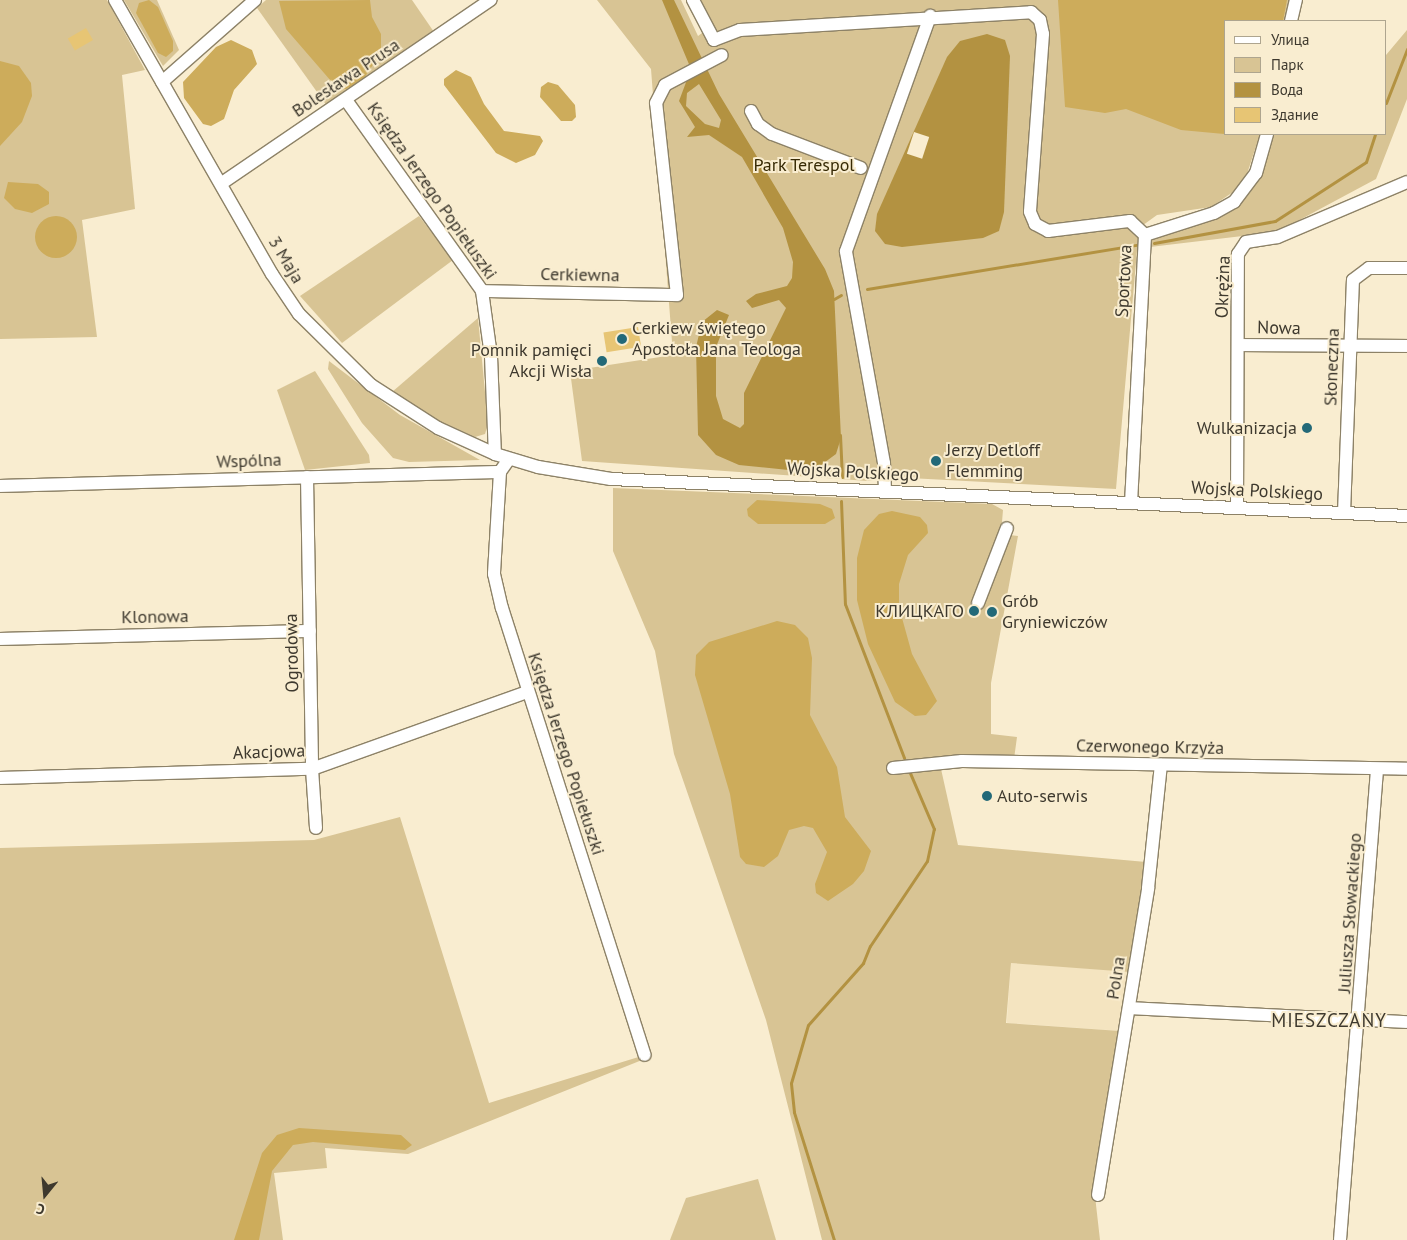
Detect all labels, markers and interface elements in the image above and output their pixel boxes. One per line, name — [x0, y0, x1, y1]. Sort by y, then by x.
legend — [1224, 20, 1387, 135]
text: Улица — [1271, 30, 1309, 49]
street label: Bolesława Prusa — [288, 34, 404, 122]
text: Парк — [1271, 55, 1304, 74]
text: Вода — [1271, 80, 1303, 99]
street label: Księdza Jerzego Popiełuszki — [362, 98, 502, 284]
text: Здание — [1271, 105, 1319, 124]
park label: Park Terespol — [753, 154, 855, 176]
street label: 3 Maja — [263, 232, 309, 288]
street label: Sportowa — [1111, 244, 1137, 318]
street label: Okrężna — [1211, 255, 1235, 319]
street label: Cerkiewna — [540, 264, 620, 286]
street label: Nowa — [1257, 317, 1301, 339]
place label: Cerkiew świętego Apostoła Jana Teologa — [632, 318, 802, 360]
street label: Słoneczna — [1320, 328, 1344, 406]
marker: Cerkiew świętego Apostoła Jana Teologa — [616, 333, 628, 345]
place label: Pomnik pamięci Akcji Wisła — [470, 340, 592, 382]
marker: Pomnik pamięci Akcji Wisła — [596, 355, 608, 367]
place label: Wulkanizacja — [1197, 417, 1297, 439]
marker: Wulkanizacja — [1301, 422, 1313, 434]
place label: Jerzy Detloff Flemming — [946, 440, 1041, 482]
street label: Wspólna — [216, 449, 282, 473]
marker: Jerzy Detloff Flemming — [930, 455, 942, 467]
street label: Wojska Polskiego — [786, 458, 920, 486]
street label: Wojska Polskiego — [1190, 477, 1324, 505]
place label: Grób Gryniewiczów — [1002, 591, 1107, 634]
place label: КЛИЦКАГО — [875, 600, 964, 622]
marker: КЛИЦКАГО — [968, 605, 980, 617]
street label: Klonowa — [121, 606, 189, 628]
marker: Grób Gryniewiczów — [986, 606, 998, 618]
street label: Ogrodowa — [281, 613, 303, 693]
street label: Księdza Jerzego Popiełuszki — [523, 650, 609, 858]
street label: Czerwonego Krzyża — [1076, 735, 1224, 759]
street label: Akacjowa — [232, 740, 306, 764]
place label: Auto-serwis — [997, 785, 1088, 807]
marker: Auto-serwis — [981, 790, 993, 802]
street label: Juliusza Słowackiego — [1334, 832, 1366, 994]
street label: Polna — [1102, 955, 1130, 1001]
district label: MIESZCZANY — [1270, 1010, 1388, 1032]
north arrow — [20, 1170, 70, 1220]
text: С — [34, 1200, 47, 1219]

